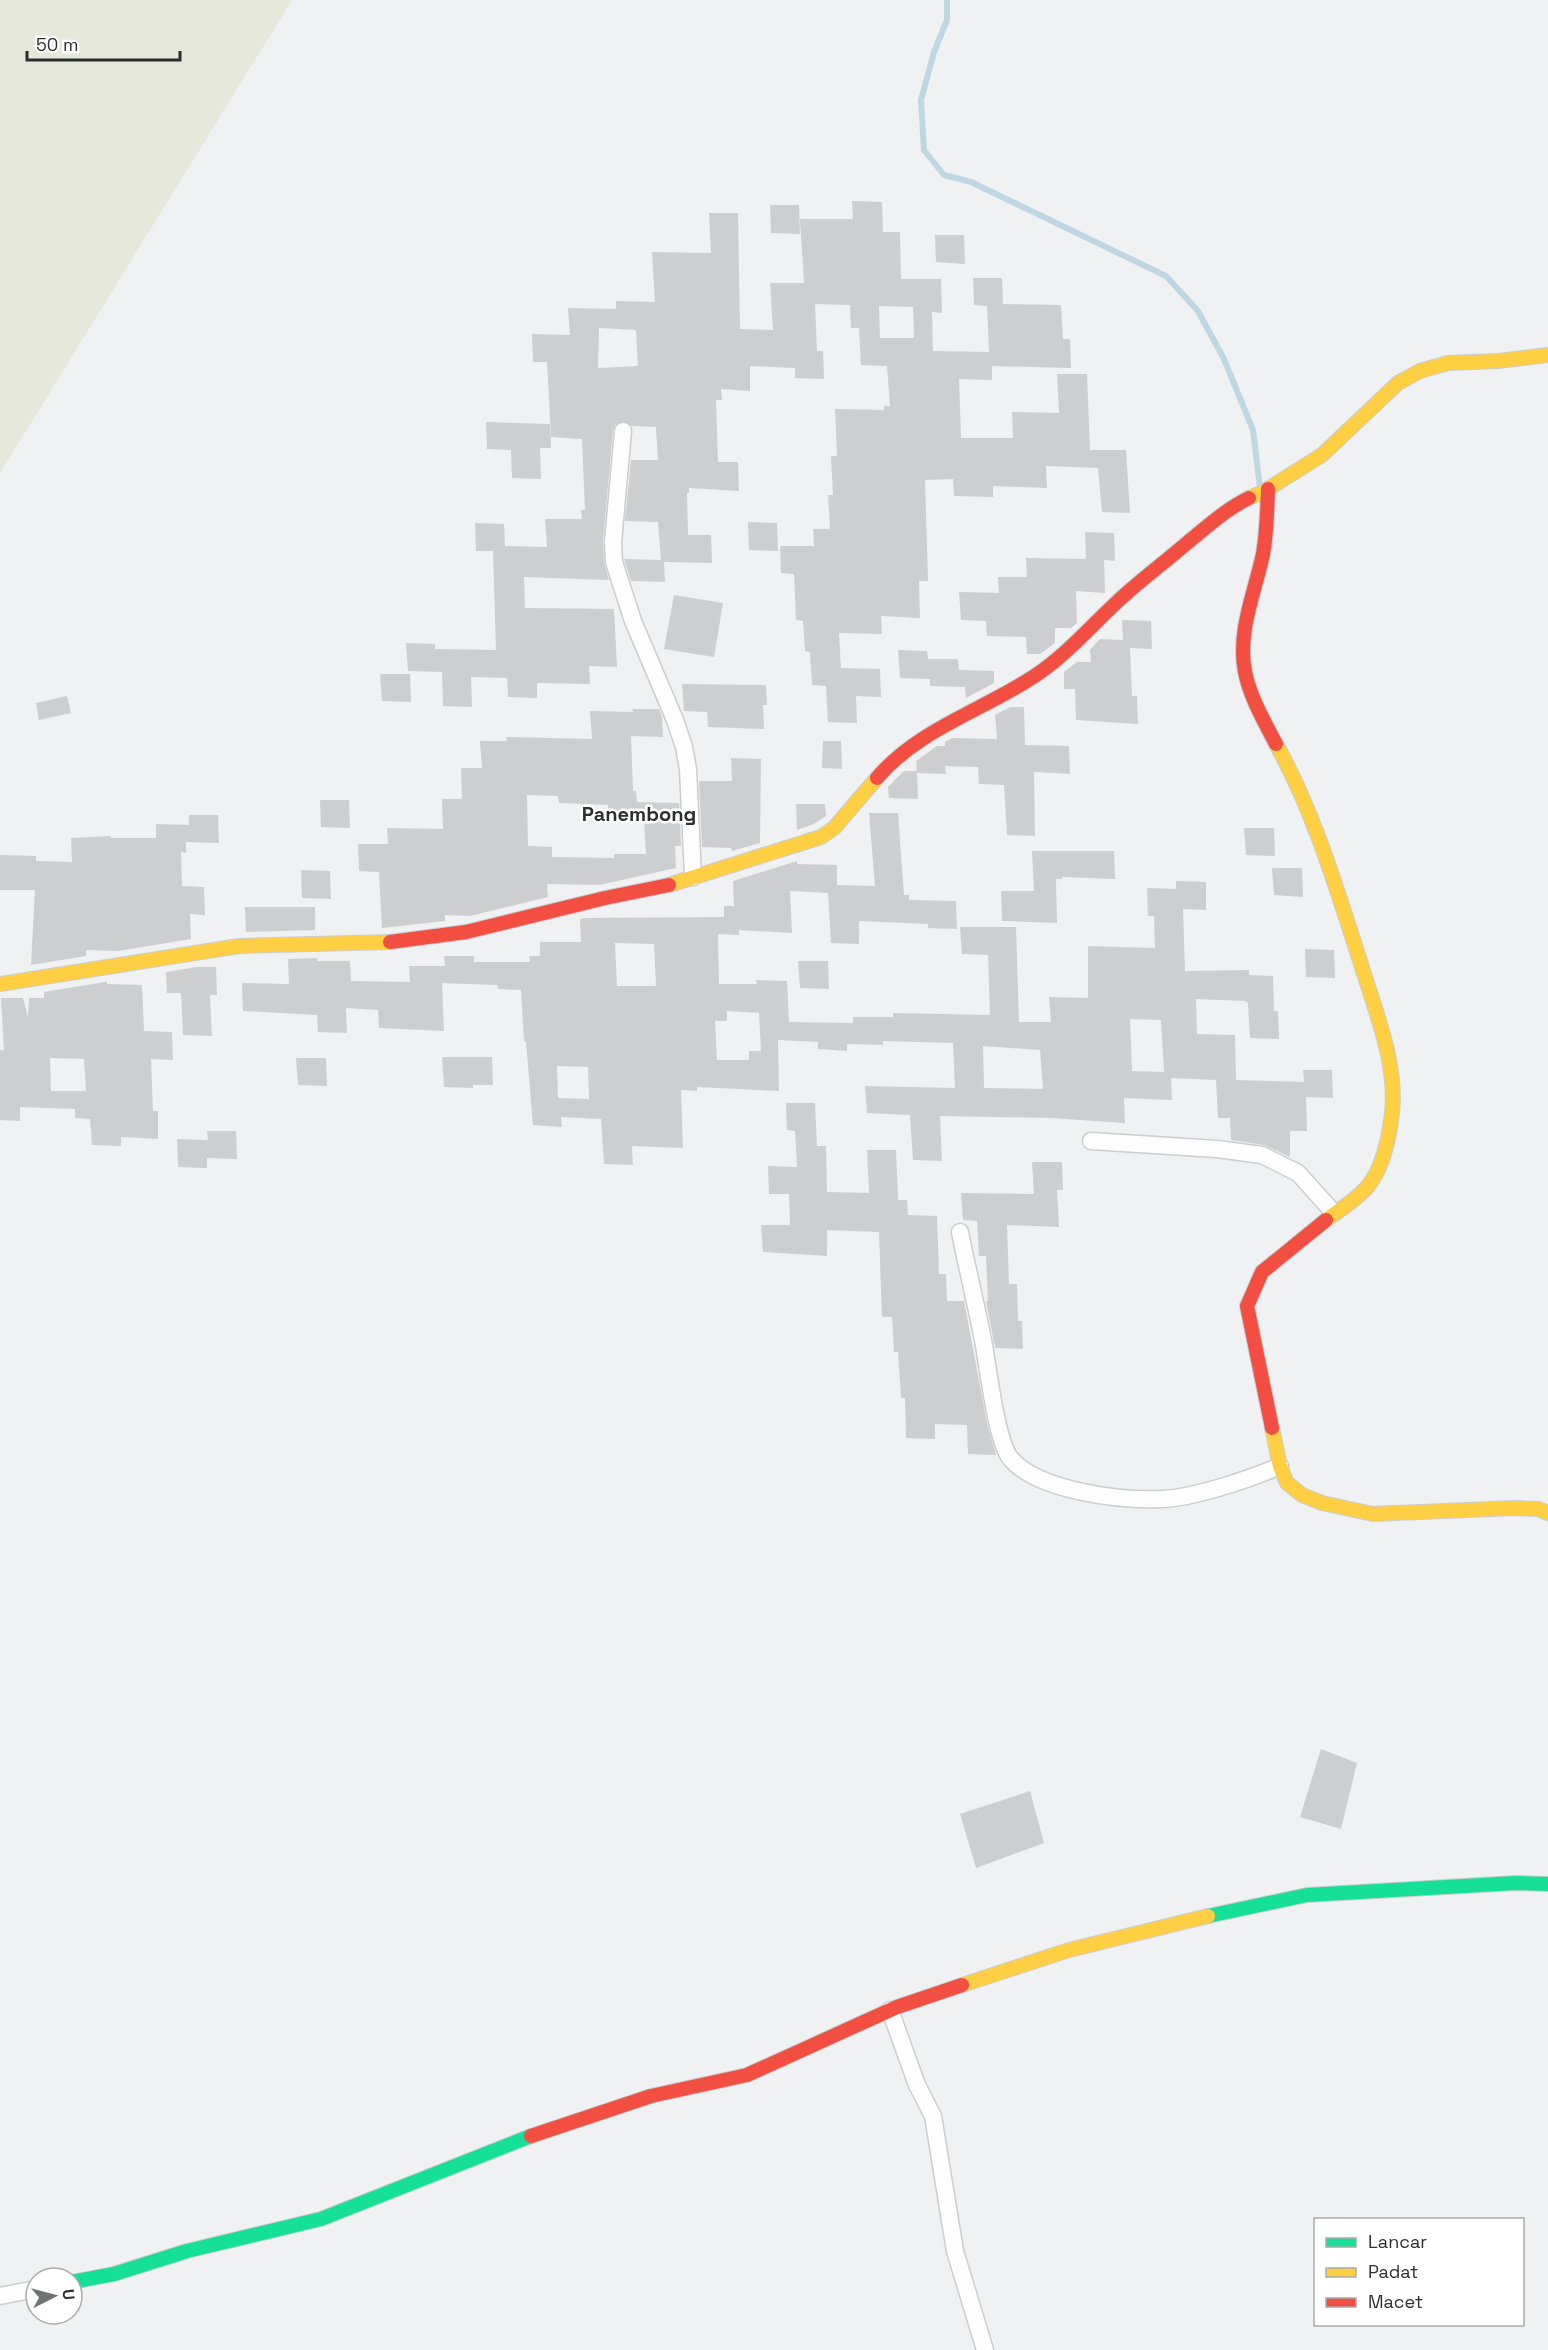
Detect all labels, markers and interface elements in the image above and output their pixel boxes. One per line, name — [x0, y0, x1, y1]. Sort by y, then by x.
scale bar — [27, 24, 180, 62]
text: 50 m — [36, 33, 78, 56]
district label: Panembong — [582, 801, 696, 827]
legend — [1314, 2218, 1524, 2326]
text: Lancar — [1368, 2230, 1427, 2253]
text: Padat — [1368, 2260, 1418, 2283]
north arrow — [24, 2266, 84, 2326]
text: U — [57, 2288, 79, 2301]
text: Macet — [1368, 2290, 1423, 2313]

